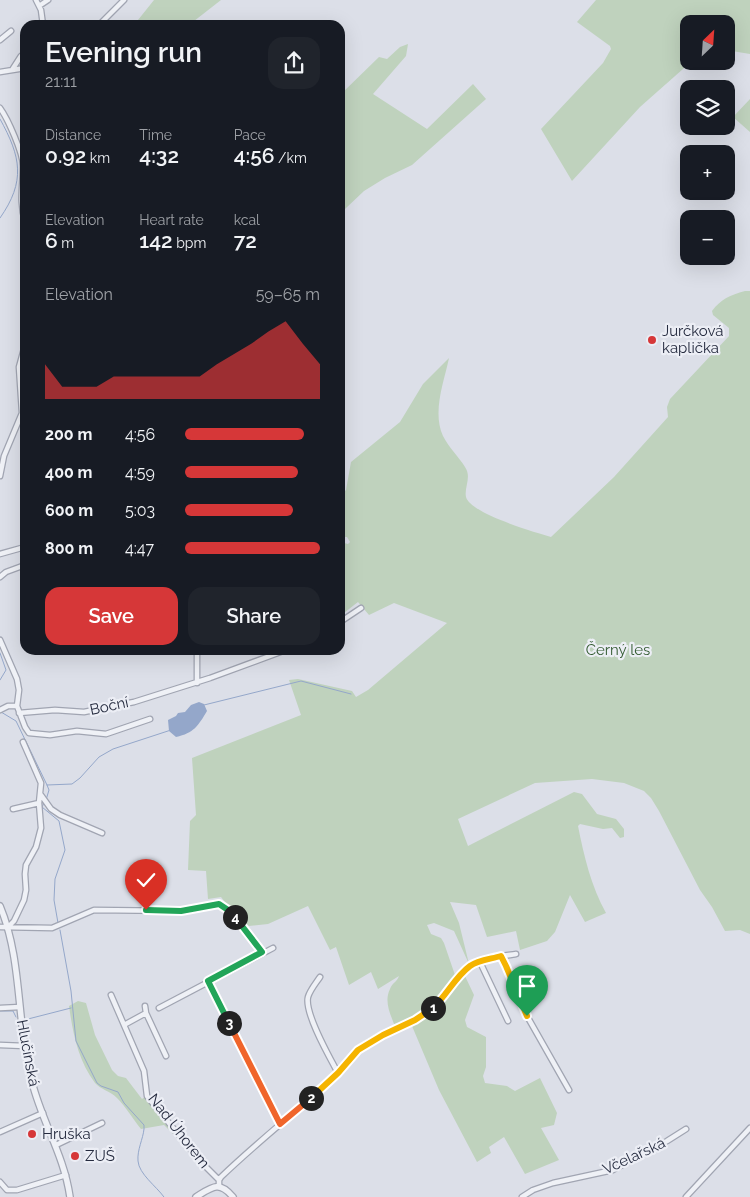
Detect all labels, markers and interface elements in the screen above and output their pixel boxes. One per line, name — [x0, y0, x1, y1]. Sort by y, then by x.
north arrow — [680, 15, 735, 70]
map controls — [680, 15, 735, 265]
text: Evening run — [45, 36, 202, 69]
button: share — [268, 37, 320, 89]
text: 21:11 — [45, 72, 77, 91]
button: layers — [680, 80, 735, 135]
text: Distance — [45, 127, 101, 143]
text: Time — [139, 127, 172, 143]
text: Pace — [234, 127, 266, 143]
text: 0.92 — [45, 143, 86, 168]
text: 4:32 — [139, 143, 179, 168]
text: 4:56 — [234, 143, 275, 168]
button: + — [680, 145, 735, 200]
text: km — [86, 150, 110, 166]
text: /km — [275, 150, 307, 166]
button: − — [680, 210, 735, 265]
text: Elevation — [45, 212, 104, 228]
text: Heart rate — [139, 212, 204, 228]
text: kcal — [234, 212, 260, 228]
text: 6 — [45, 228, 58, 253]
text: 142 — [139, 228, 173, 253]
text: 72 — [234, 228, 257, 253]
text: m — [58, 235, 74, 251]
text: bpm — [173, 235, 206, 251]
text: Elevation — [45, 285, 113, 304]
text: 59–65 m — [256, 285, 320, 304]
place label: Jurčková kaplička — [662, 322, 723, 357]
marker: Jurčková kaplička — [646, 334, 658, 346]
text: 200 m — [45, 425, 92, 444]
text: 4:56 — [125, 425, 155, 444]
text: 400 m — [45, 463, 93, 482]
text: 4:59 — [125, 463, 155, 482]
text: 600 m — [45, 501, 93, 520]
text: 5:03 — [125, 501, 155, 520]
text: 800 m — [45, 539, 93, 558]
text: 4:47 — [125, 539, 154, 558]
button: Save — [45, 587, 178, 645]
button: Share — [188, 587, 320, 645]
park label: Černý les — [586, 640, 650, 659]
street label: Boční — [88, 693, 131, 719]
pin — [125, 859, 167, 910]
icon: check — [132, 866, 160, 894]
pin: 4 — [222, 904, 248, 930]
text: 4 — [232, 909, 240, 925]
pin — [506, 965, 548, 1016]
icon: arrive — [513, 972, 541, 1000]
pin: 1 — [420, 996, 446, 1020]
text: 1 — [430, 1000, 437, 1016]
pin: 3 — [216, 1010, 242, 1036]
text: 3 — [226, 1015, 233, 1031]
street label: Hlučínská — [13, 1018, 43, 1088]
pin: 2 — [298, 1086, 324, 1110]
street label: Nad Úhorem — [144, 1090, 214, 1172]
text: 2 — [308, 1090, 315, 1106]
place label: Hruška — [42, 1125, 91, 1143]
marker: Hruška — [26, 1128, 38, 1140]
street label: Včelařská — [600, 1134, 668, 1178]
place label: ZUŠ — [85, 1146, 115, 1165]
marker: ZUŠ — [69, 1150, 81, 1162]

